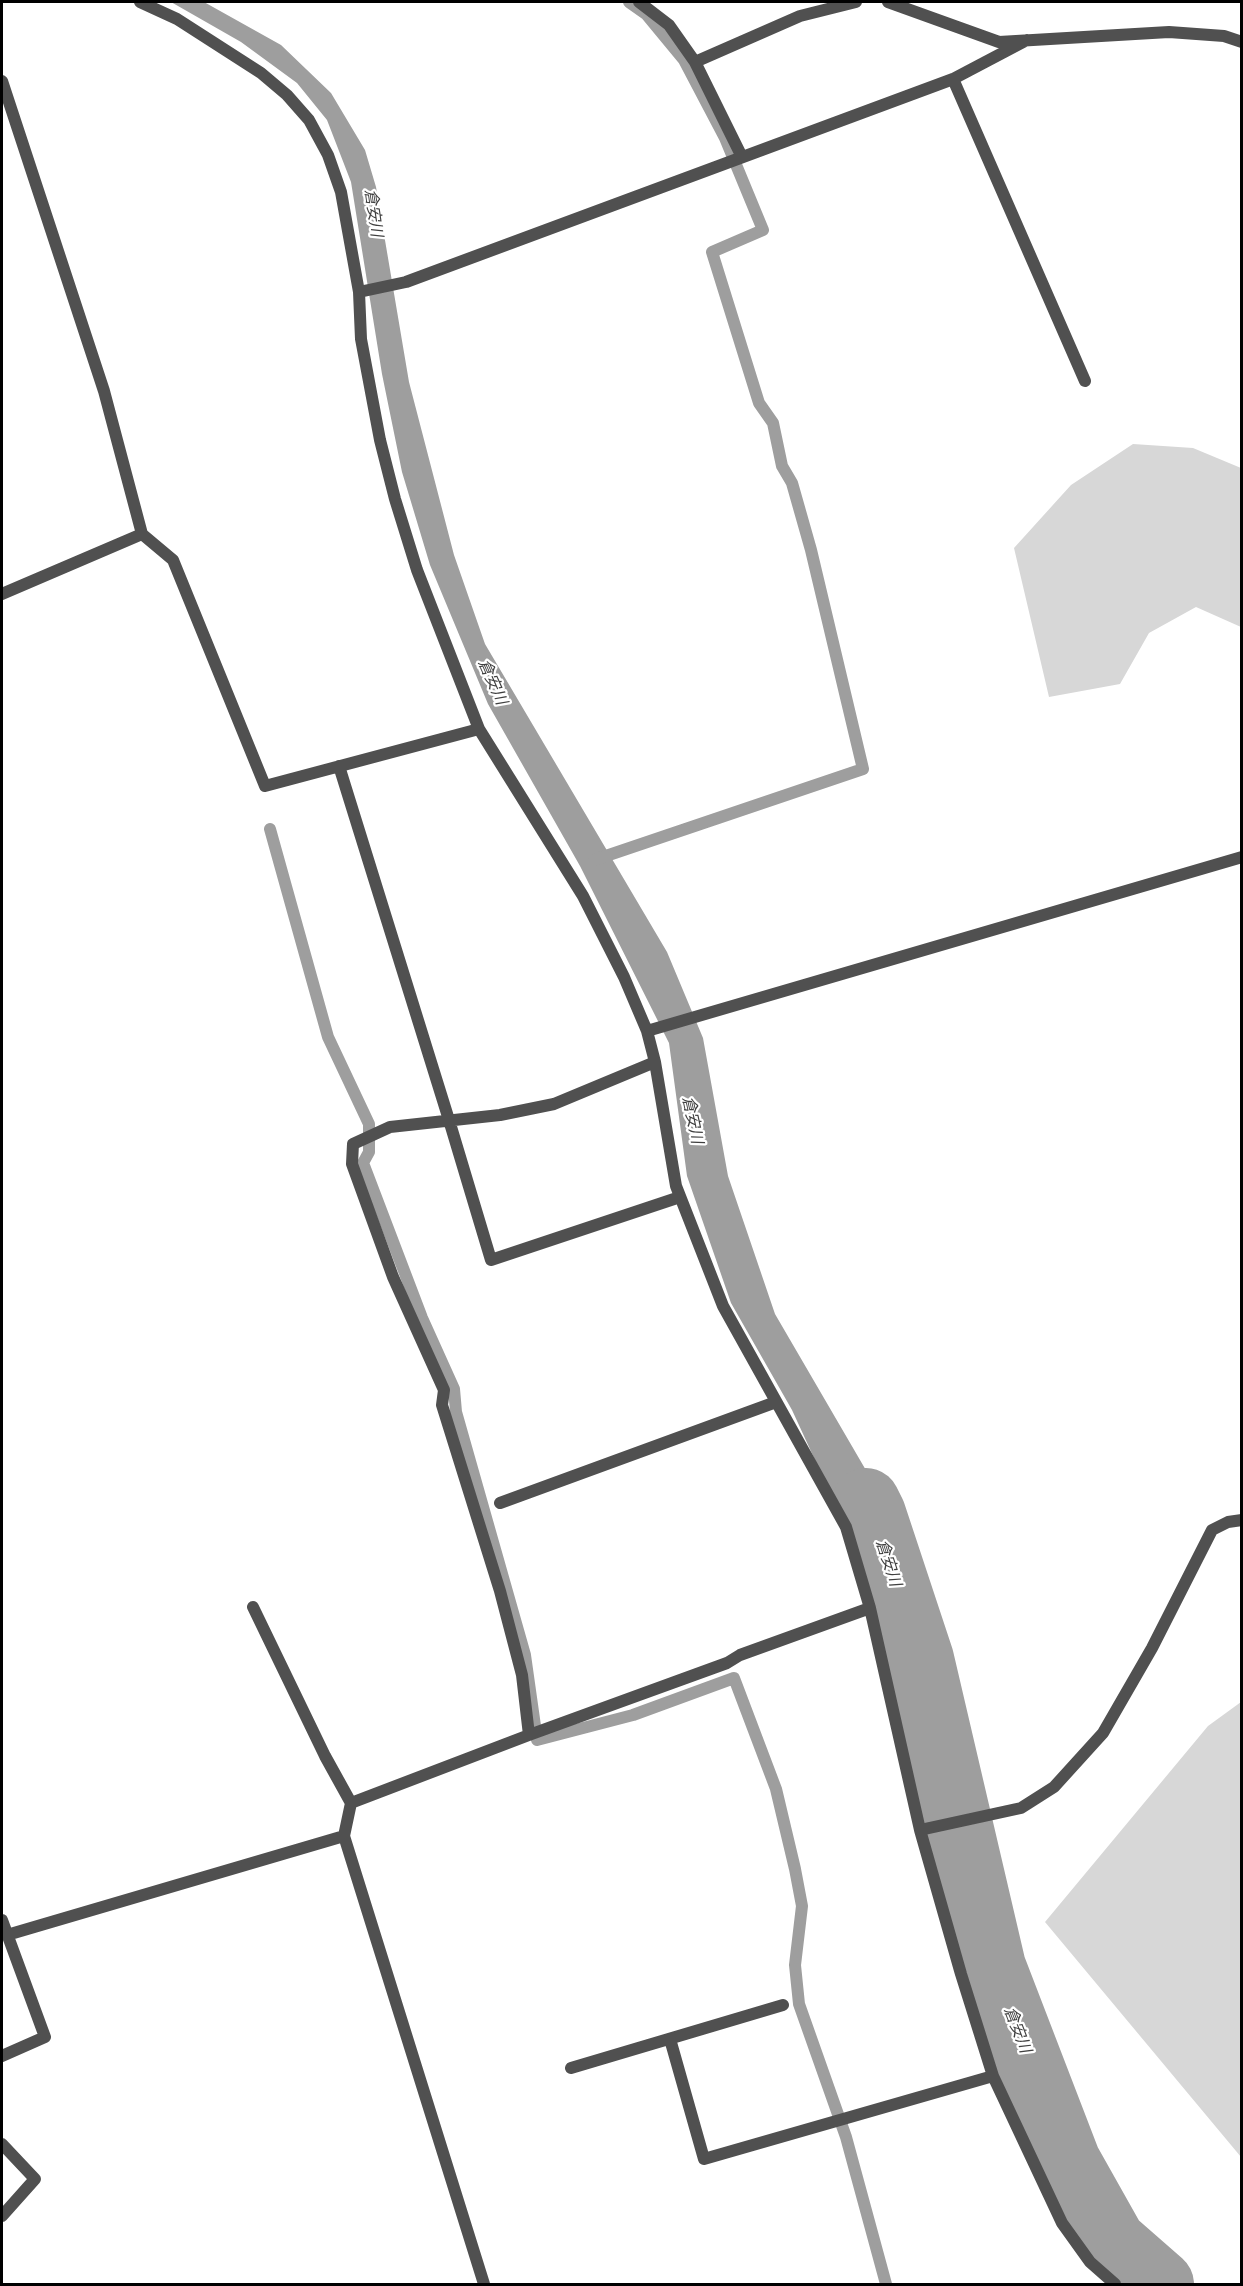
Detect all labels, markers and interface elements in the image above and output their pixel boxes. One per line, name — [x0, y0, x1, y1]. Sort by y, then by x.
water label: 倉安川 — [360, 188, 386, 238]
water label: 倉安川 — [473, 656, 511, 708]
water label: 倉安川 — [678, 1095, 706, 1145]
water label: 倉安川 — [871, 1537, 905, 1589]
water label: 倉安川 — [999, 2004, 1035, 2056]

